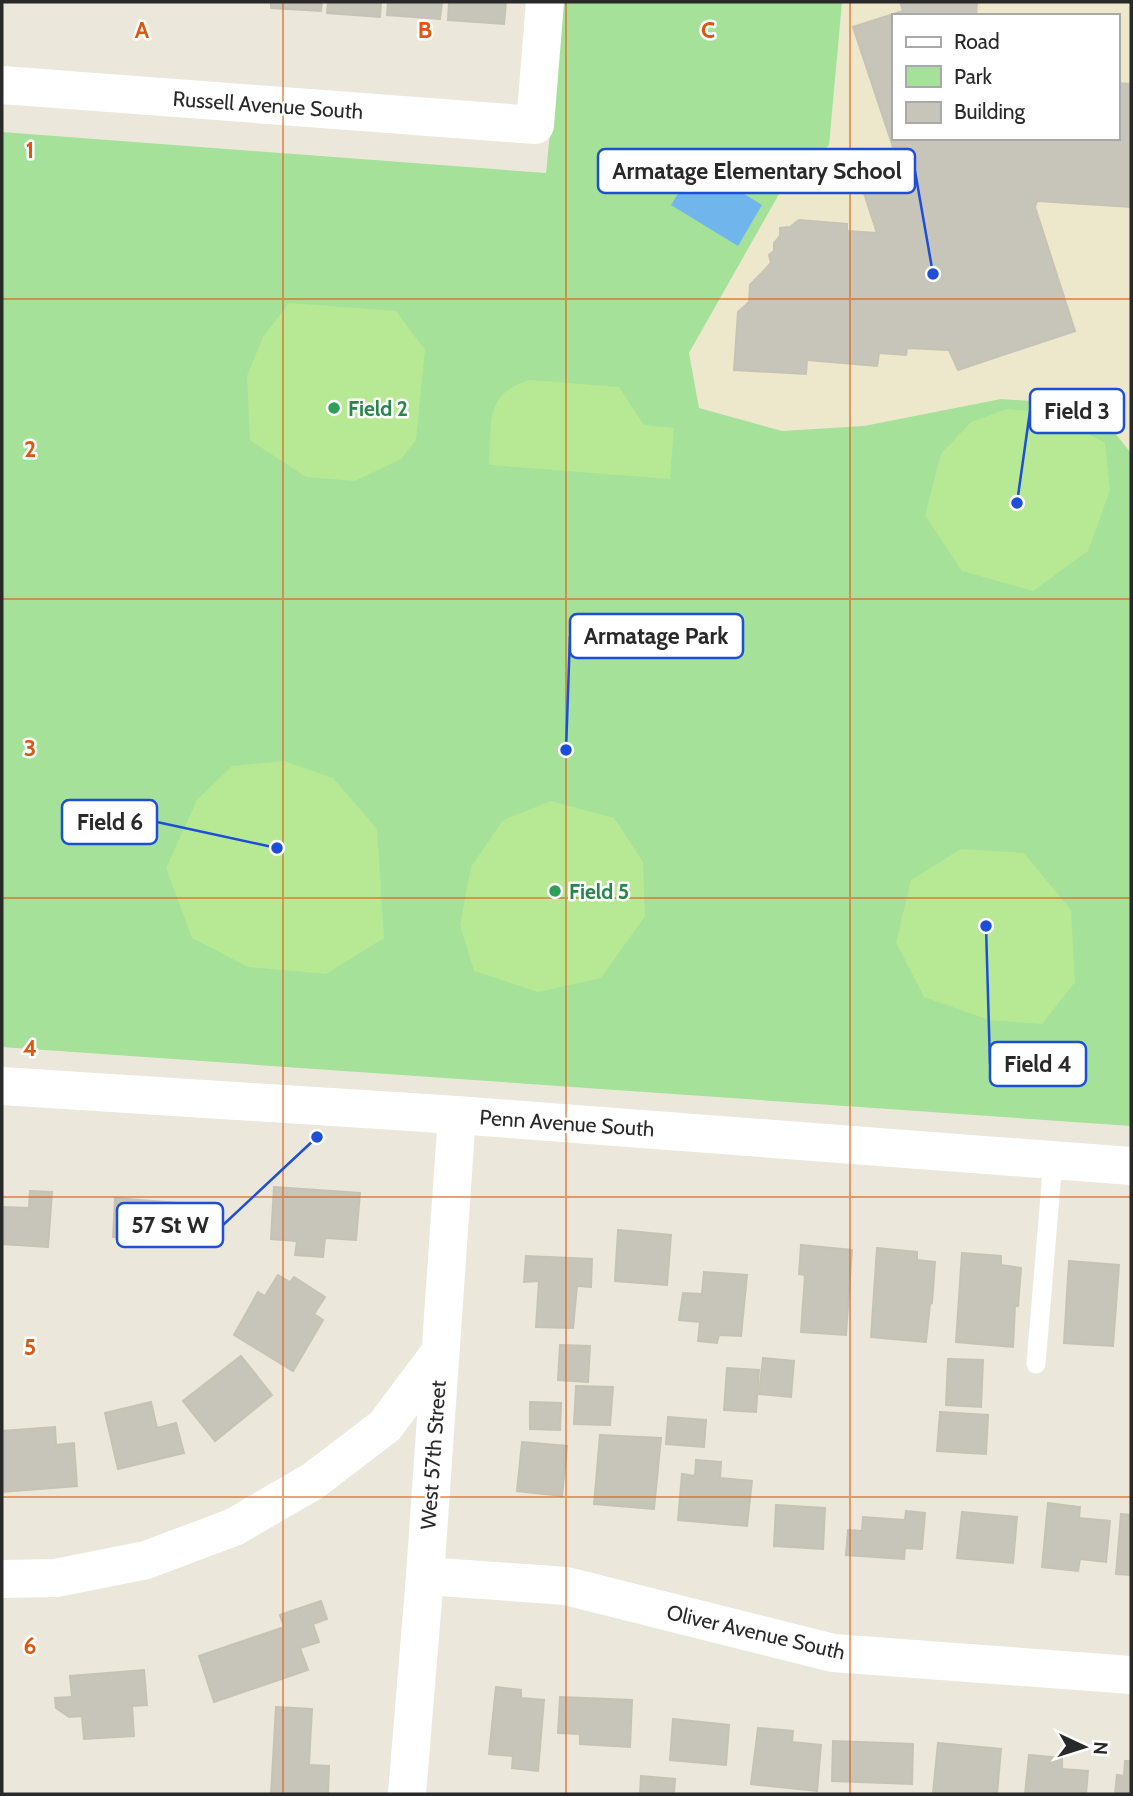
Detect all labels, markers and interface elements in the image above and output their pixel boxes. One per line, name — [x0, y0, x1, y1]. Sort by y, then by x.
legend — [892, 14, 1119, 140]
text: A — [135, 16, 150, 44]
text: B — [418, 16, 432, 44]
text: C — [701, 16, 715, 44]
text: Road — [954, 29, 1000, 54]
text: Park — [954, 64, 992, 89]
street label: Russell Avenue South — [172, 86, 364, 124]
text: Building — [954, 99, 1026, 124]
text: 1 — [26, 136, 34, 164]
callout: Armatage Elementary School — [598, 149, 915, 193]
text: Armatage Elementary School — [612, 157, 902, 185]
callout: Field 3 — [1030, 389, 1124, 433]
place label: Field 2 — [348, 396, 408, 421]
text: Field 3 — [1044, 397, 1110, 425]
marker: Field 2 — [326, 400, 342, 416]
text: 2 — [24, 435, 36, 463]
callout: Armatage Park — [570, 614, 743, 658]
text: Armatage Park — [584, 622, 729, 650]
text: 3 — [24, 734, 36, 762]
callout: Field 6 — [62, 800, 157, 844]
text: Field 6 — [77, 808, 143, 836]
place label: Field 5 — [569, 879, 629, 904]
marker: Field 5 — [547, 883, 563, 899]
text: 4 — [23, 1034, 37, 1062]
callout: Field 4 — [990, 1042, 1086, 1086]
text: Field 4 — [1004, 1050, 1072, 1078]
street label: Penn Avenue South — [479, 1104, 655, 1142]
callout: 57 St W — [117, 1203, 223, 1247]
text: 57 St W — [131, 1211, 210, 1239]
text: 5 — [24, 1333, 36, 1361]
street label: West 57th Street — [415, 1380, 451, 1530]
street label: Oliver Avenue South — [664, 1599, 848, 1665]
text: 6 — [24, 1632, 36, 1660]
north arrow — [1049, 1712, 1119, 1782]
text: N — [1089, 1741, 1112, 1756]

